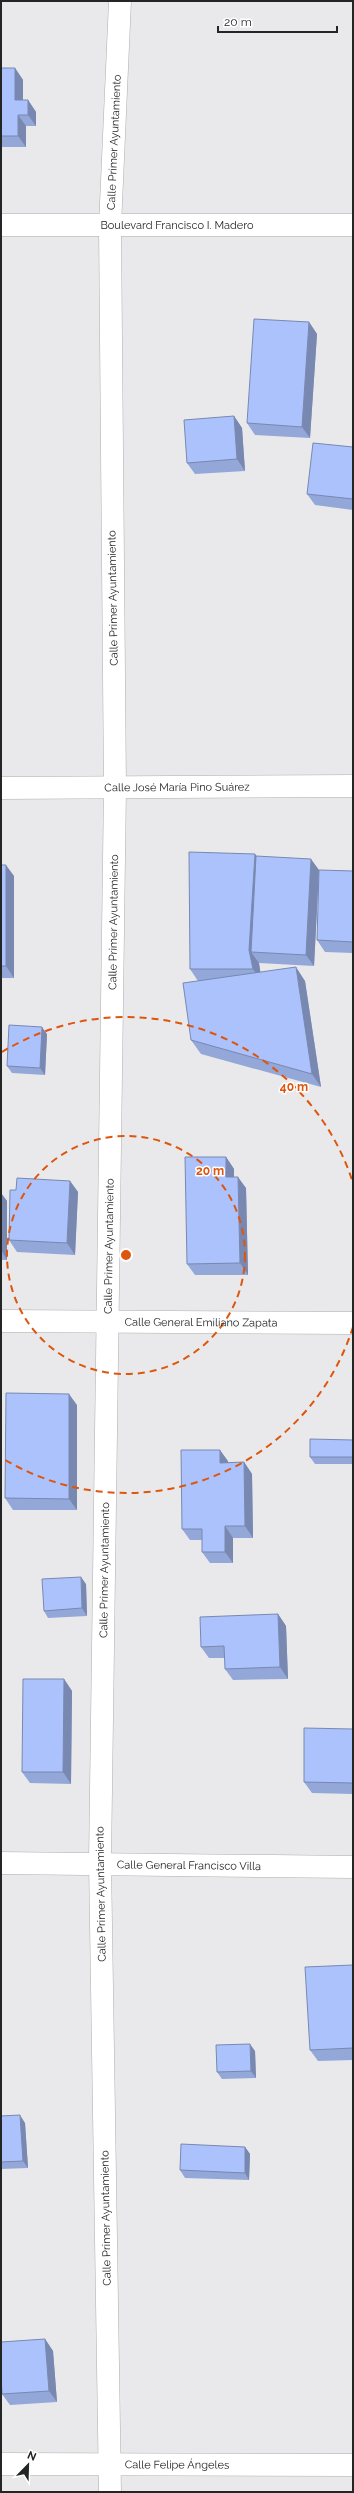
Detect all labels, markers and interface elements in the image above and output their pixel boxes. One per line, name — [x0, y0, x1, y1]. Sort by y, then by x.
scale bar — [218, 8, 337, 34]
text: 20 m — [224, 15, 252, 29]
street label: Calle Primer Ayuntamiento — [104, 74, 123, 210]
street label: Boulevard Francisco I. Madero — [100, 219, 254, 232]
street label: Calle Primer Ayuntamiento — [105, 530, 121, 666]
street label: Calle José María Pino Suárez — [104, 780, 250, 794]
street label: Calle Primer Ayuntamiento — [106, 854, 121, 990]
text: 40 m — [280, 1080, 308, 1094]
text: 20 m — [196, 1164, 224, 1178]
street label: Calle Primer Ayuntamiento — [101, 1178, 116, 1314]
centre of rings — [119, 1248, 133, 1262]
street label: Calle General Emiliano Zapata — [124, 1315, 278, 1329]
street label: Calle Primer Ayuntamiento — [97, 1502, 112, 1638]
street label: Calle Primer Ayuntamiento — [93, 1826, 109, 1962]
street label: Calle General Francisco Villa — [117, 1858, 261, 1872]
street label: Calle Primer Ayuntamiento — [98, 2150, 114, 2286]
north arrow — [8, 2445, 48, 2485]
text: N — [25, 2449, 38, 2464]
street label: Calle Felipe Ángeles — [125, 2457, 229, 2471]

